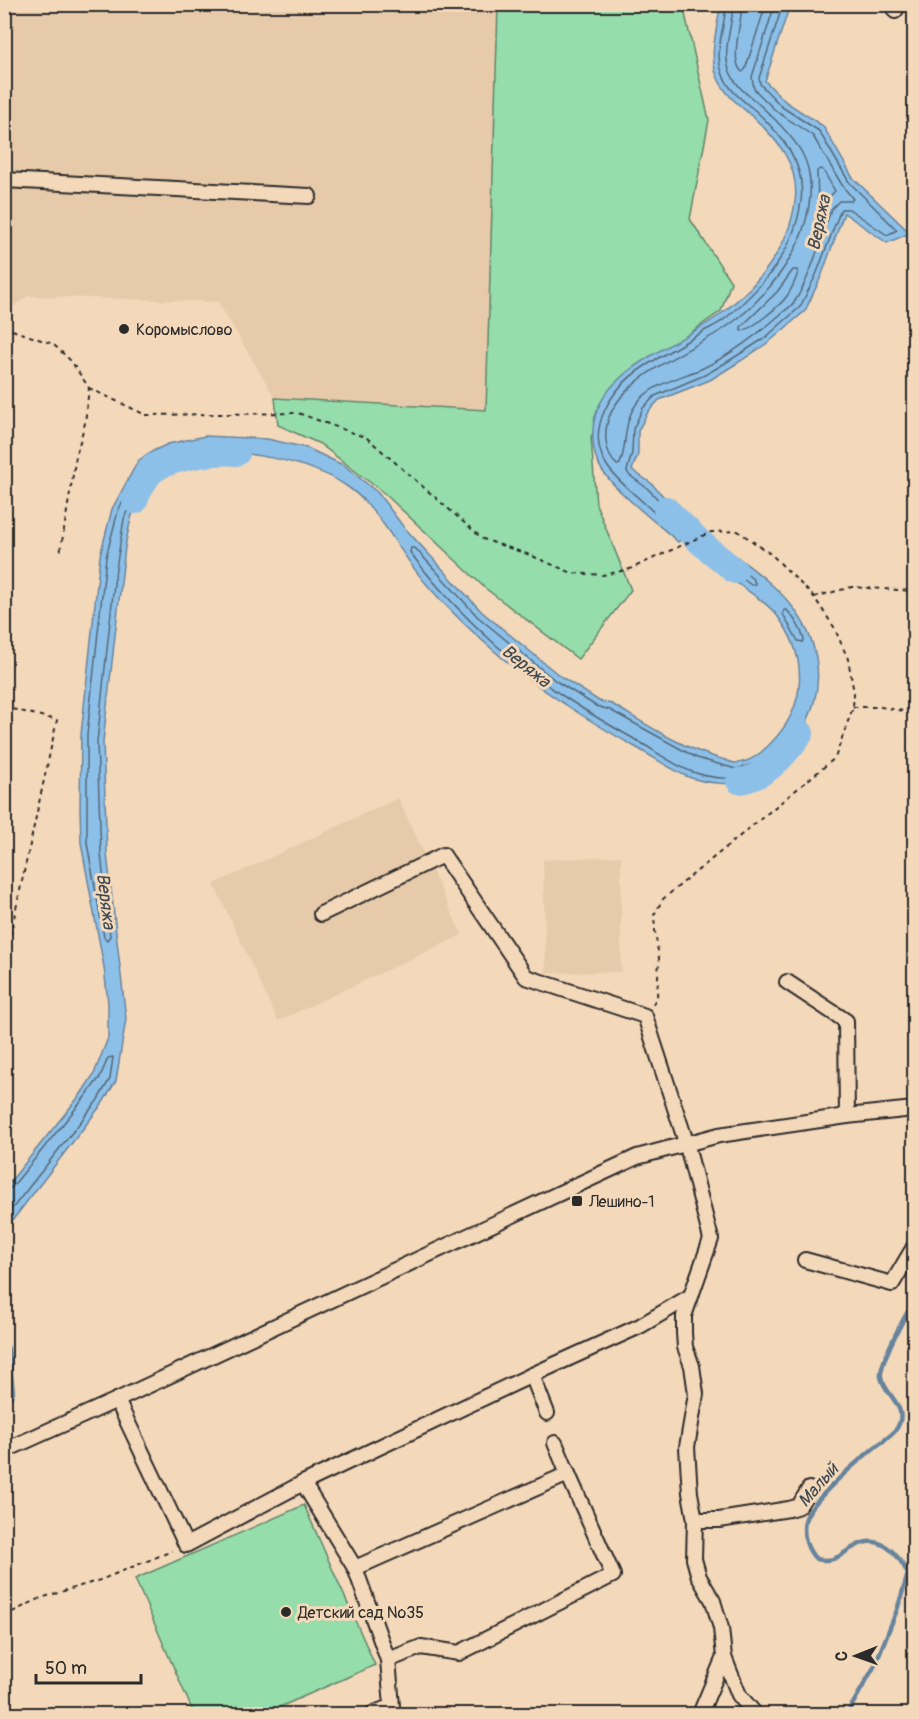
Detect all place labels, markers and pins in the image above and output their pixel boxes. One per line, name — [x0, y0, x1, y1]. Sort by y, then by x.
place label: Коромыслово — [136, 320, 233, 340]
marker: Коромыслово — [117, 322, 131, 336]
place label: Лешино-1 — [588, 1192, 655, 1212]
marker: Лешино-1 — [570, 1194, 584, 1208]
place label: Детский сад №35 — [297, 1603, 424, 1623]
marker: Детский сад №35 — [279, 1605, 293, 1619]

